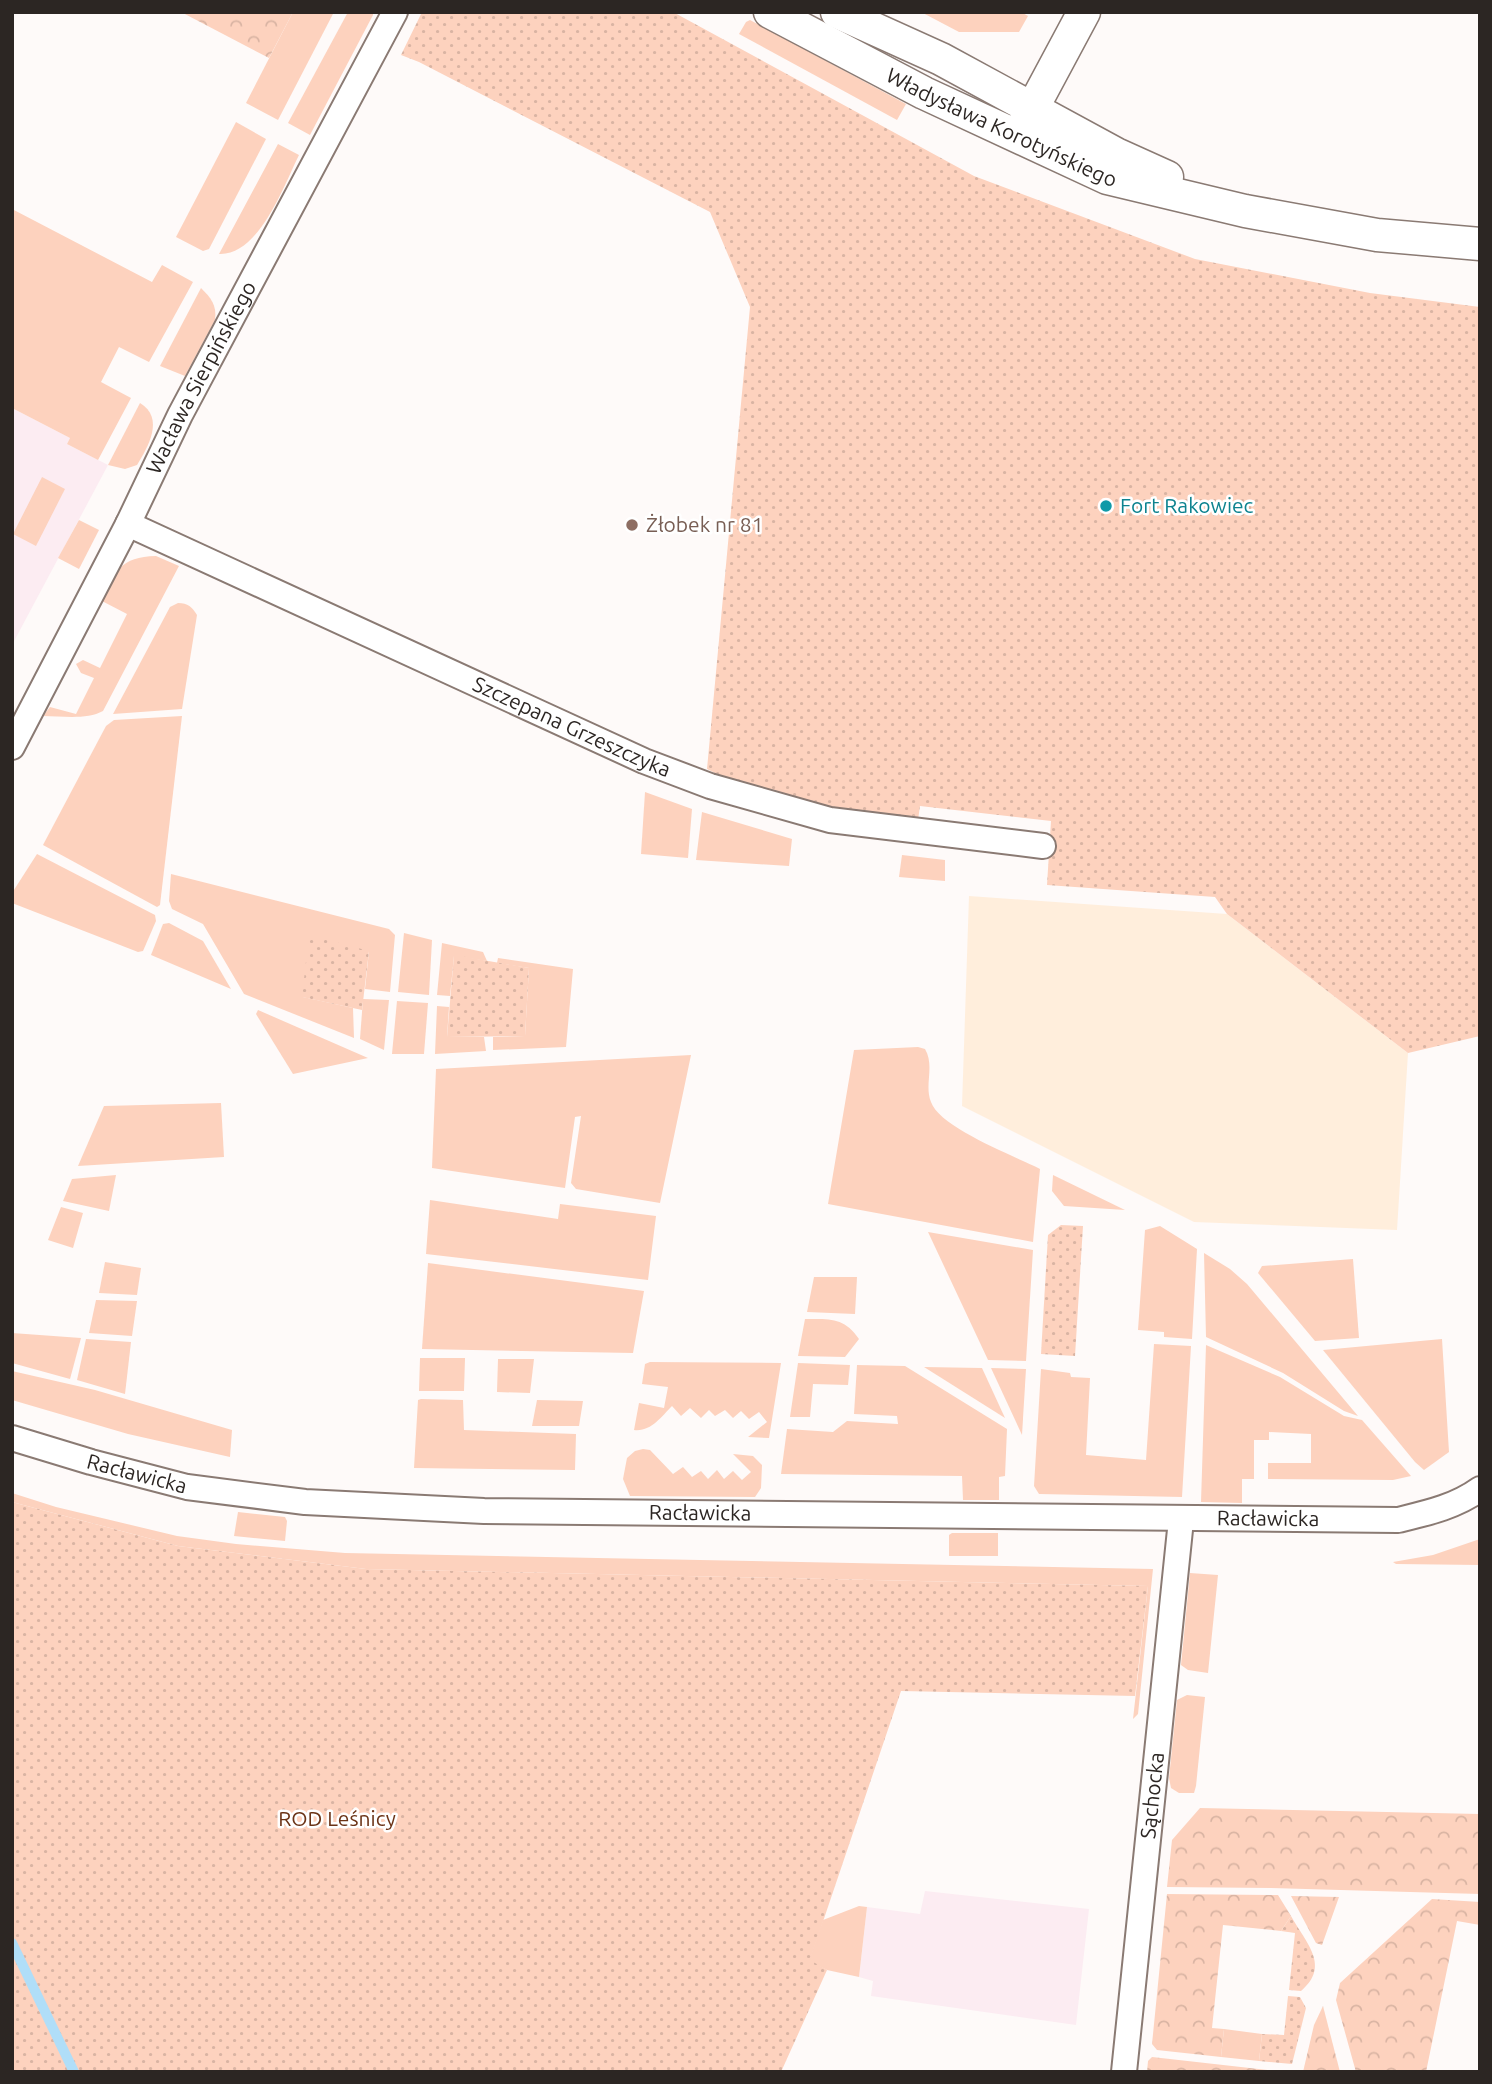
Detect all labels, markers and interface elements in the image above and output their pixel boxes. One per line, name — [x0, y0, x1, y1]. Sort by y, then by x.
street label: Władysława Korotyńskiego — [883, 62, 1119, 191]
street label: Wacława Sierpińskiego — [141, 277, 260, 478]
place label: Fort Rakowiec — [1120, 493, 1254, 517]
marker: Fort Rakowiec — [1098, 498, 1114, 514]
place label: Żłobek nr 81 — [646, 512, 764, 536]
marker: Żłobek nr 81 — [624, 517, 640, 533]
street label: Szczepana Grzeszczyka — [469, 671, 674, 781]
street label: Racławicka — [84, 1448, 190, 1498]
street label: Racławicka — [649, 1500, 751, 1525]
street label: Racławicka — [1217, 1505, 1319, 1530]
street label: Sąchocka — [1135, 1751, 1168, 1840]
park label: ROD Leśnicy — [278, 1806, 396, 1830]

